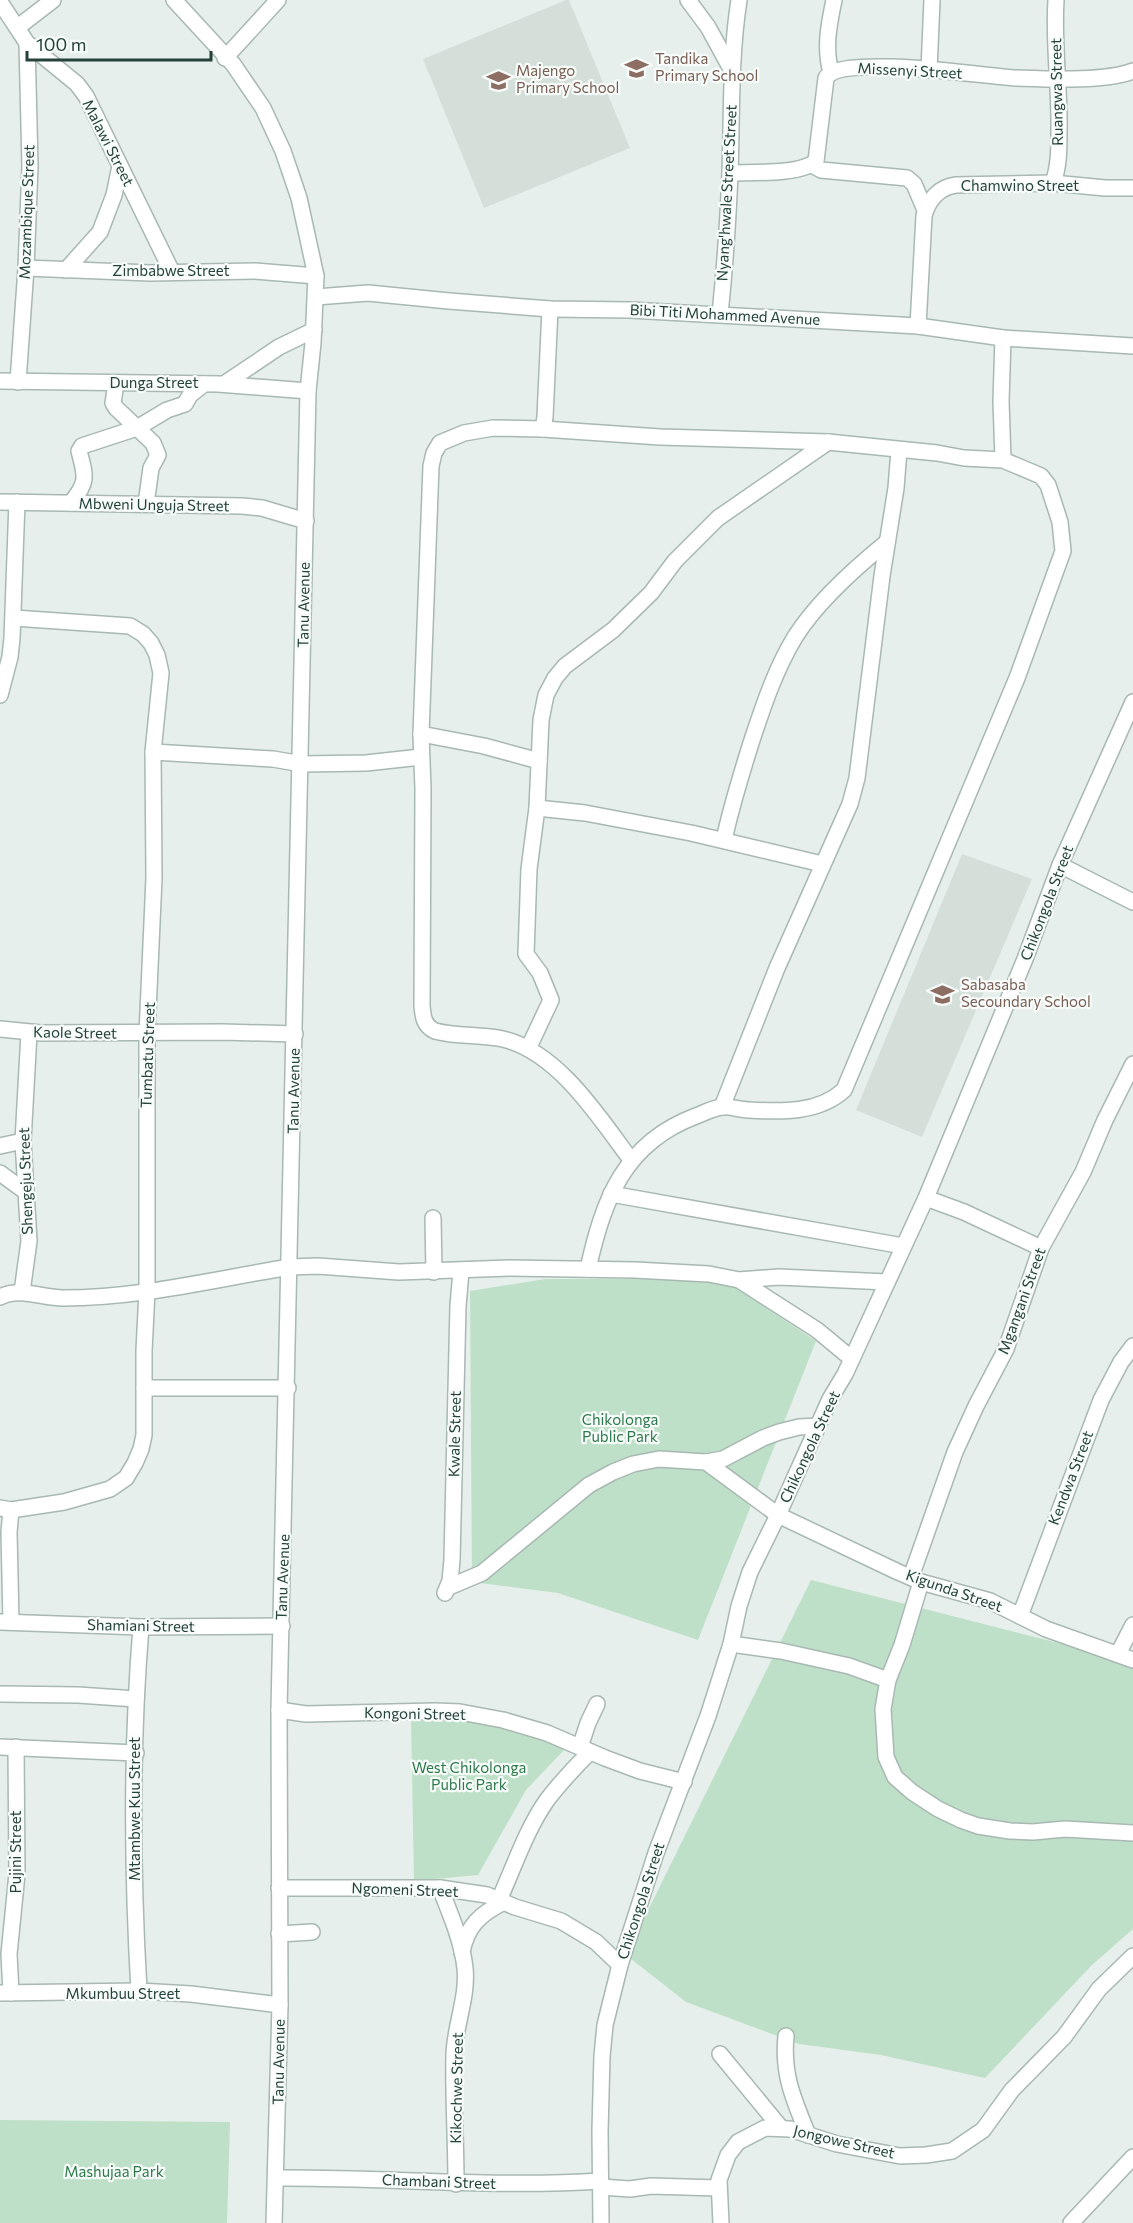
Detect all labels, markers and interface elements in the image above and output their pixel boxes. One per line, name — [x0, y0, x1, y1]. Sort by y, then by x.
scale bar — [27, 24, 212, 62]
text: 100 m — [36, 33, 86, 55]
street label: Ruangwa Street — [1046, 38, 1066, 146]
place label: Tandika Primary School — [655, 49, 758, 84]
school or university icon: Tandika Primary School — [624, 55, 650, 81]
street label: Missenyi Street — [857, 58, 963, 82]
place label: Majengo Primary School — [516, 61, 619, 96]
school or university icon: Majengo Primary School — [485, 67, 511, 93]
street label: Malawi Street — [79, 96, 138, 189]
street label: Nyang'hwale Street Street — [712, 104, 740, 282]
street label: Mozambique Street — [15, 144, 37, 280]
street label: Chamwino Street — [961, 176, 1079, 194]
street label: Zimbabwe Street — [112, 261, 230, 279]
street label: Bibi Titi Mohammed Avenue — [629, 300, 821, 328]
street label: Dunga Street — [109, 373, 199, 391]
street label: Mbweni Unguja Street — [78, 494, 230, 514]
street label: Tanu Avenue — [293, 562, 313, 648]
street label: Chikongola Street — [1016, 842, 1076, 963]
place label: Sabasaba Secoundary School — [961, 975, 1091, 1010]
school or university icon: Sabasaba Secoundary School — [930, 981, 956, 1007]
street label: Tumbatu Street — [136, 1002, 158, 1108]
street label: Kaole Street — [33, 1022, 117, 1042]
street label: Tanu Avenue — [283, 1048, 303, 1134]
street label: Shengeju Street — [14, 1127, 36, 1235]
street label: Mgangani Street — [993, 1245, 1049, 1356]
street label: Chikongola Street — [775, 1388, 843, 1506]
street label: Kwale Street — [444, 1391, 464, 1477]
park label: Chikolonga Public Park — [582, 1410, 658, 1445]
street label: Kendwa Street — [1044, 1428, 1096, 1527]
street label: Tanu Avenue — [272, 1534, 292, 1620]
street label: Kigunda Street — [904, 1565, 1005, 1615]
street label: Shamiani Street — [87, 1615, 195, 1635]
street label: Kongoni Street — [364, 1703, 466, 1723]
street label: Mtambwe Kuu Street — [125, 1737, 143, 1881]
park label: West Chikolonga Public Park — [412, 1758, 526, 1793]
street label: Pujini Street — [6, 1810, 24, 1894]
street label: Chikongola Street — [613, 1840, 667, 1961]
street label: Ngomeni Street — [351, 1878, 459, 1900]
street label: Mkumbuu Street — [66, 1984, 180, 2002]
street label: Tanu Avenue — [268, 2019, 288, 2105]
street label: Kikochwe Street — [446, 2032, 466, 2144]
street label: Jongowe Street — [792, 2121, 897, 2161]
park label: Mashujaa Park — [64, 2162, 164, 2180]
street label: Chambani Street — [382, 2170, 496, 2192]

